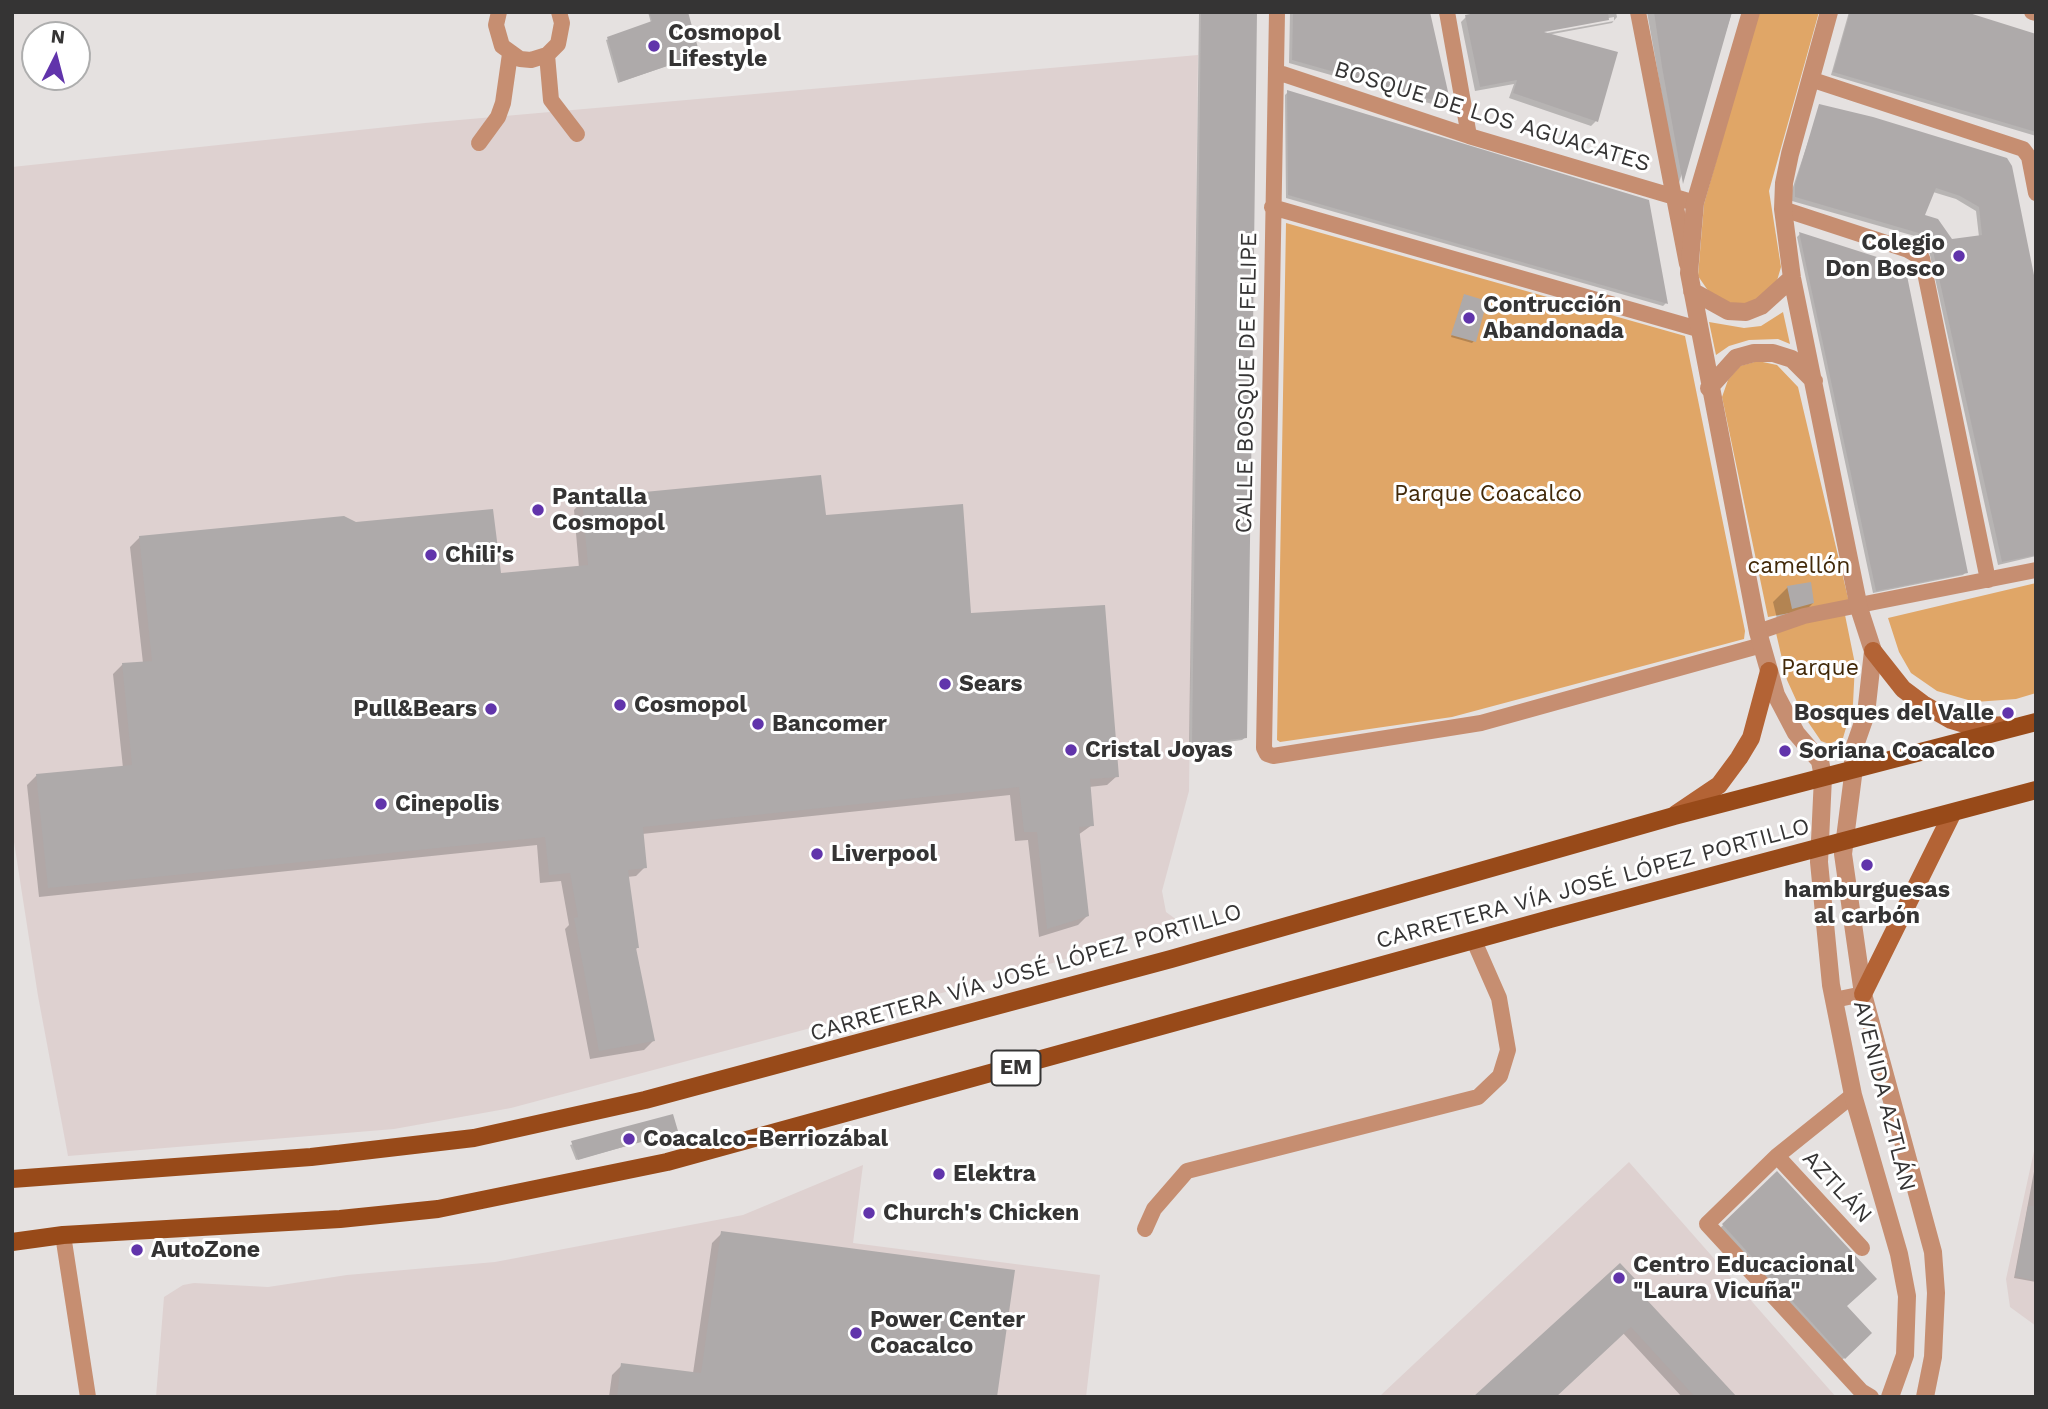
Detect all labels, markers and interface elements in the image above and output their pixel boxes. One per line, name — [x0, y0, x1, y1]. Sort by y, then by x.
place label: Cosmopol Lifestyle — [668, 19, 781, 73]
north arrow — [21, 21, 91, 91]
text: N — [50, 24, 66, 49]
marker: Cosmopol Lifestyle — [646, 38, 662, 54]
street label: BOSQUE DE LOS AGUACATES — [1331, 56, 1653, 178]
place label: Colegio Don Bosco — [1825, 229, 1945, 283]
street label: CALLE BOSQUE DE FELIPE — [1231, 232, 1263, 534]
marker: Colegio Don Bosco — [1951, 248, 1967, 264]
place label: Contrucción Abandonada — [1483, 291, 1624, 345]
marker: Contrucción Abandonada — [1461, 310, 1477, 326]
park label: Parque Coacalco — [1394, 480, 1582, 508]
place label: Pantalla Cosmopol — [552, 483, 665, 537]
marker: Pantalla Cosmopol — [530, 502, 546, 518]
place label: Chili's — [445, 541, 514, 569]
marker: Chili's — [423, 547, 439, 563]
park label: camellón — [1747, 552, 1851, 580]
park label: Parque — [1781, 654, 1859, 682]
place label: Sears — [959, 670, 1022, 698]
marker: Sears — [937, 676, 953, 692]
place label: Cosmopol — [634, 691, 747, 719]
place label: Pull&Bears — [353, 695, 477, 723]
marker: Cosmopol — [612, 697, 628, 713]
place label: Bosques del Valle — [1794, 699, 1994, 727]
marker: Pull&Bears — [483, 701, 499, 717]
marker: Bosques del Valle — [2000, 705, 2016, 721]
place label: Bancomer — [772, 710, 887, 738]
marker: Bancomer — [750, 716, 766, 732]
place label: Cristal Joyas — [1085, 736, 1233, 764]
place label: Soriana Coacalco — [1799, 737, 1995, 765]
marker: Cristal Joyas — [1063, 742, 1079, 758]
marker: Soriana Coacalco — [1777, 743, 1793, 759]
place label: Cinepolis — [395, 790, 500, 818]
marker: Cinepolis — [373, 796, 389, 812]
street label: CARRETERA VÍA JOSÉ LÓPEZ PORTILLO — [1373, 813, 1813, 955]
place label: Liverpool — [831, 840, 937, 868]
marker: Liverpool — [809, 846, 825, 862]
marker: hamburguesas al carbón — [1859, 857, 1875, 873]
place label: hamburguesas al carbón — [1784, 876, 1950, 930]
street label: CARRETERA VÍA JOSÉ LÓPEZ PORTILLO — [807, 898, 1245, 1048]
street label: AVENIDA AZTLÁN — [1847, 998, 1921, 1194]
road number: EM — [992, 1050, 1040, 1086]
place label: Coacalco-Berriozábal — [643, 1125, 888, 1153]
marker: Coacalco-Berriozábal — [621, 1131, 637, 1147]
street label: AZTLÁN — [1796, 1145, 1878, 1229]
place label: Elektra — [953, 1160, 1036, 1188]
marker: Elektra — [931, 1166, 947, 1182]
place label: Church's Chicken — [883, 1199, 1079, 1227]
marker: Church's Chicken — [861, 1205, 877, 1221]
place label: AutoZone — [151, 1236, 260, 1264]
marker: AutoZone — [129, 1242, 145, 1258]
place label: Centro Educacional "Laura Vicuña" — [1633, 1251, 1854, 1305]
marker: Centro Educacional "Laura Vicuña" — [1611, 1270, 1627, 1286]
place label: Power Center Coacalco — [870, 1306, 1025, 1360]
marker: Power Center Coacalco — [848, 1325, 864, 1341]

